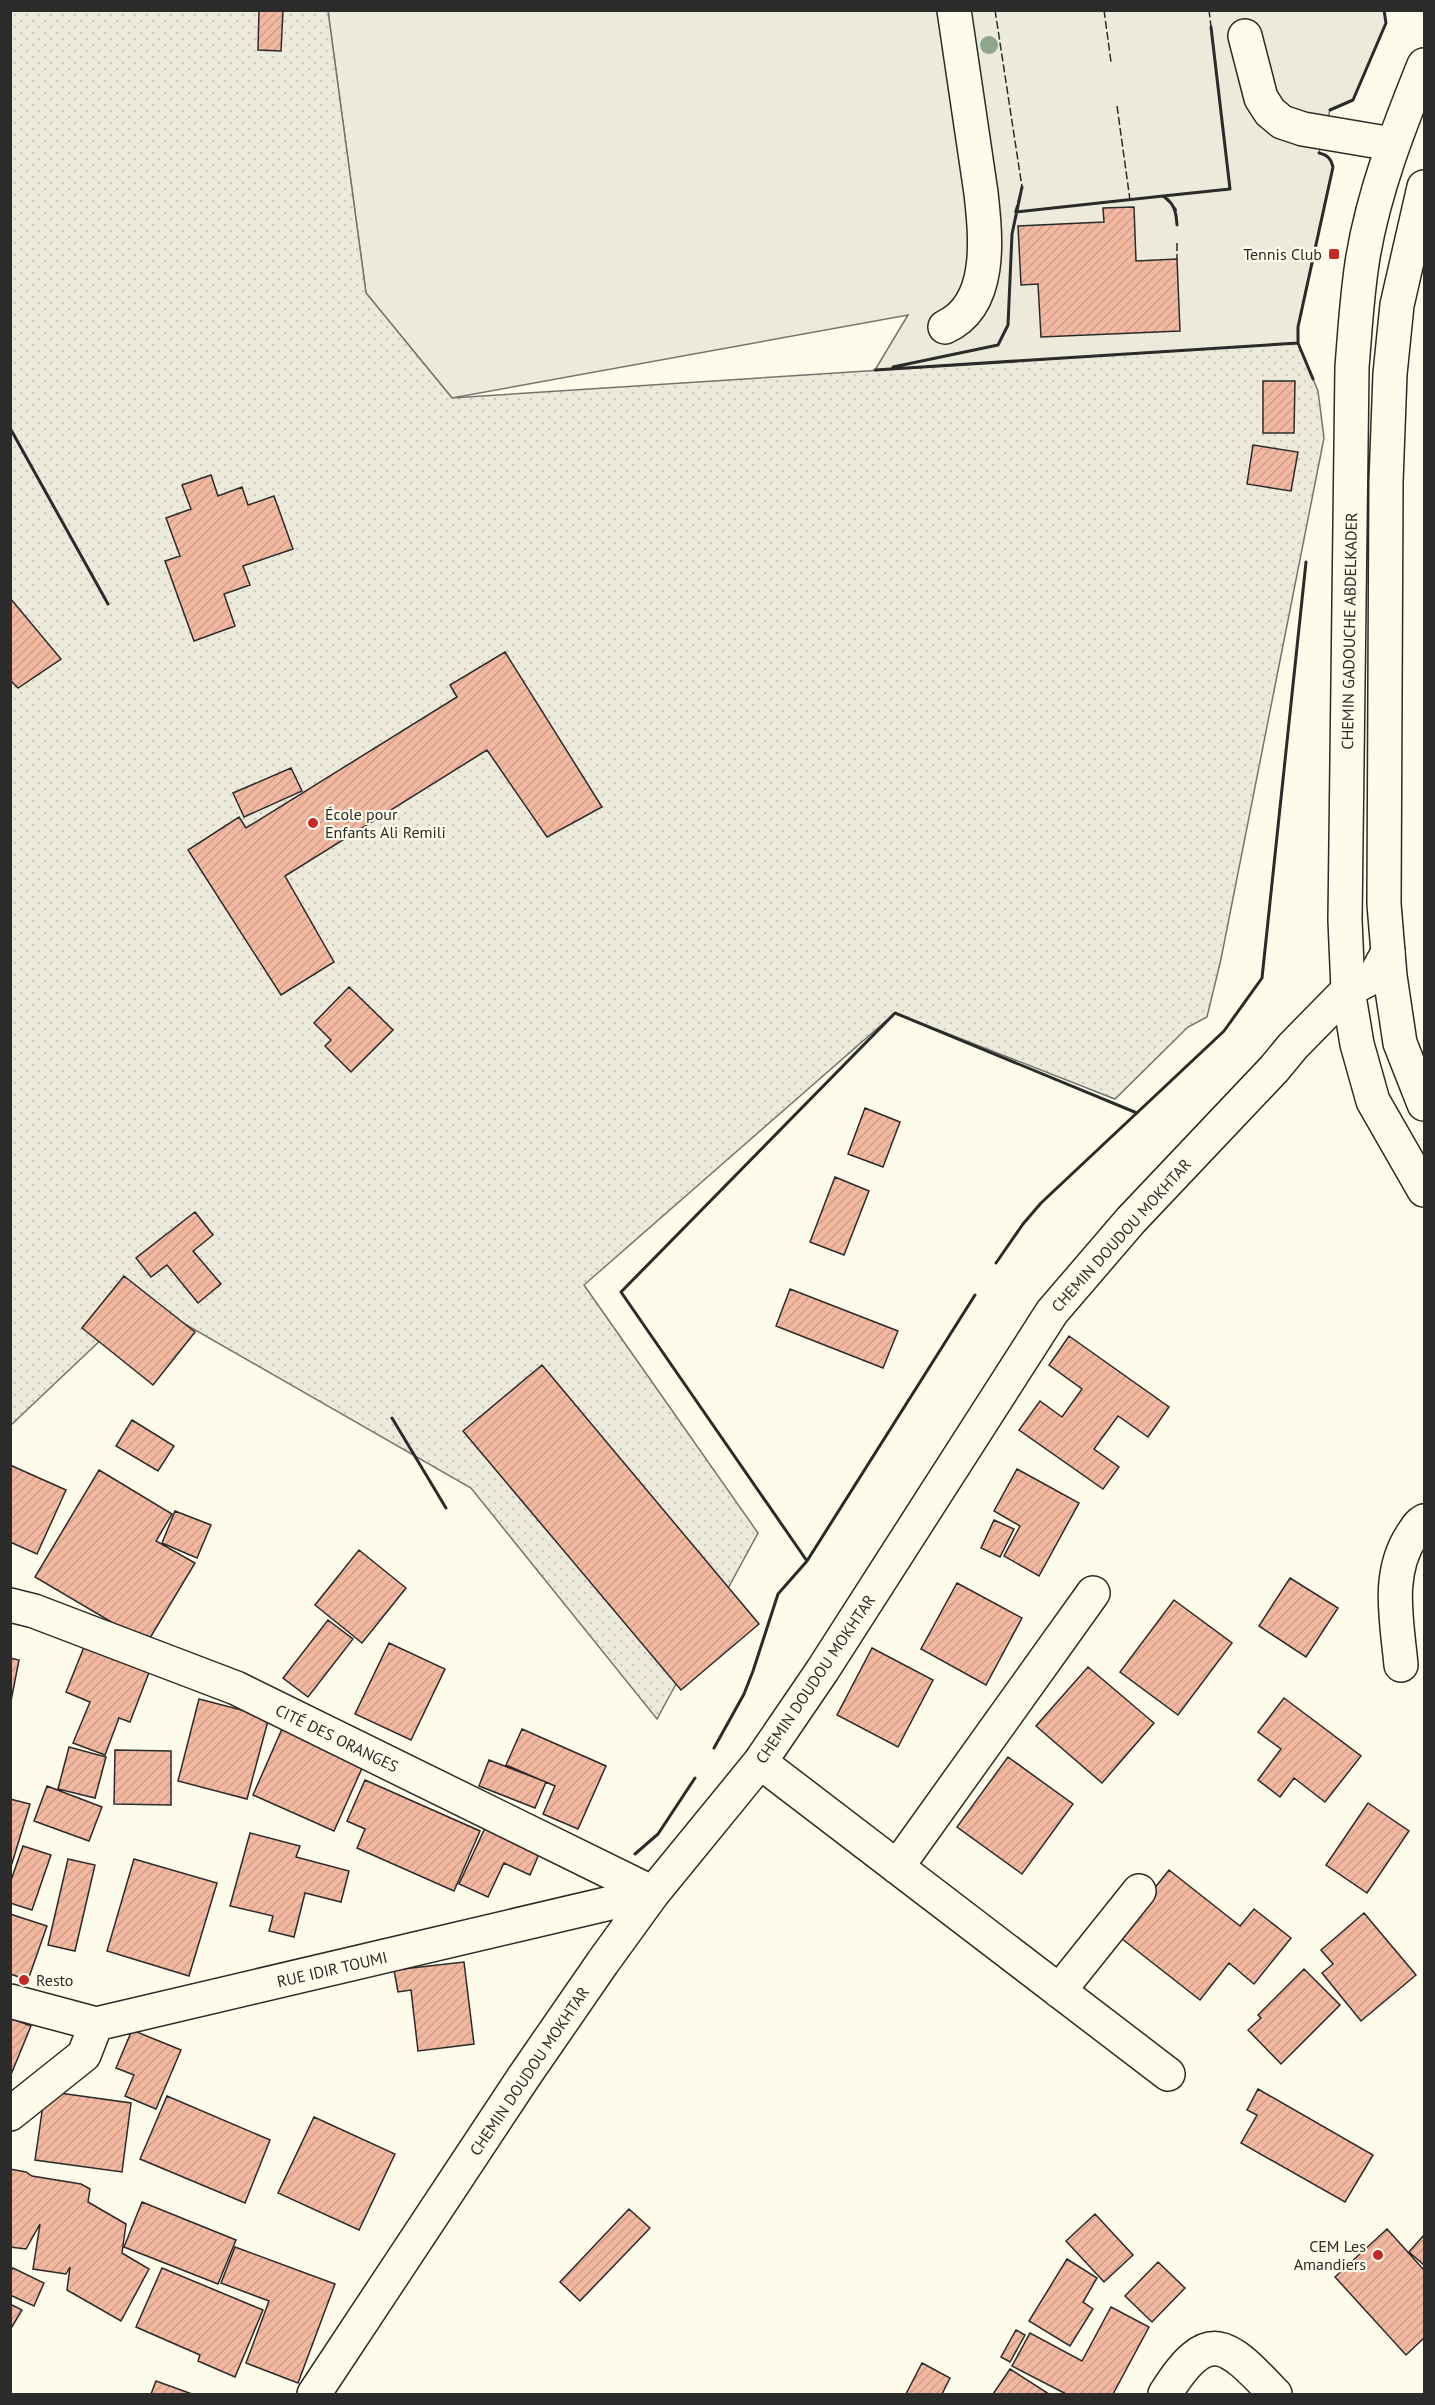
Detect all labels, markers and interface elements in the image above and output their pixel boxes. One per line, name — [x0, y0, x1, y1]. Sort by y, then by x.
place label: Tennis Club — [1243, 244, 1322, 264]
marker: Tennis Club — [1327, 247, 1341, 261]
street label: CHEMIN GADOUCHE ABDELKADER — [1337, 512, 1361, 750]
place label: École pour Enfants Ali Remili — [325, 804, 446, 842]
marker: École pour Enfants Ali Remili — [306, 816, 320, 830]
street label: CHEMIN DOUDOU MOKHTAR — [1047, 1154, 1195, 1316]
street label: CHEMIN DOUDOU MOKHTAR — [751, 1591, 879, 1767]
street label: CITÉ DES ORANGES — [272, 1700, 402, 1776]
street label: RUE IDIR TOUMI — [275, 1947, 389, 1991]
place label: Resto — [36, 1970, 73, 1990]
marker: Resto — [17, 1973, 31, 1987]
street label: CHEMIN DOUDOU MOKHTAR — [465, 1983, 593, 2159]
place label: CEM Les Amandiers — [1294, 2236, 1366, 2274]
marker: CEM Les Amandiers — [1371, 2248, 1385, 2262]

